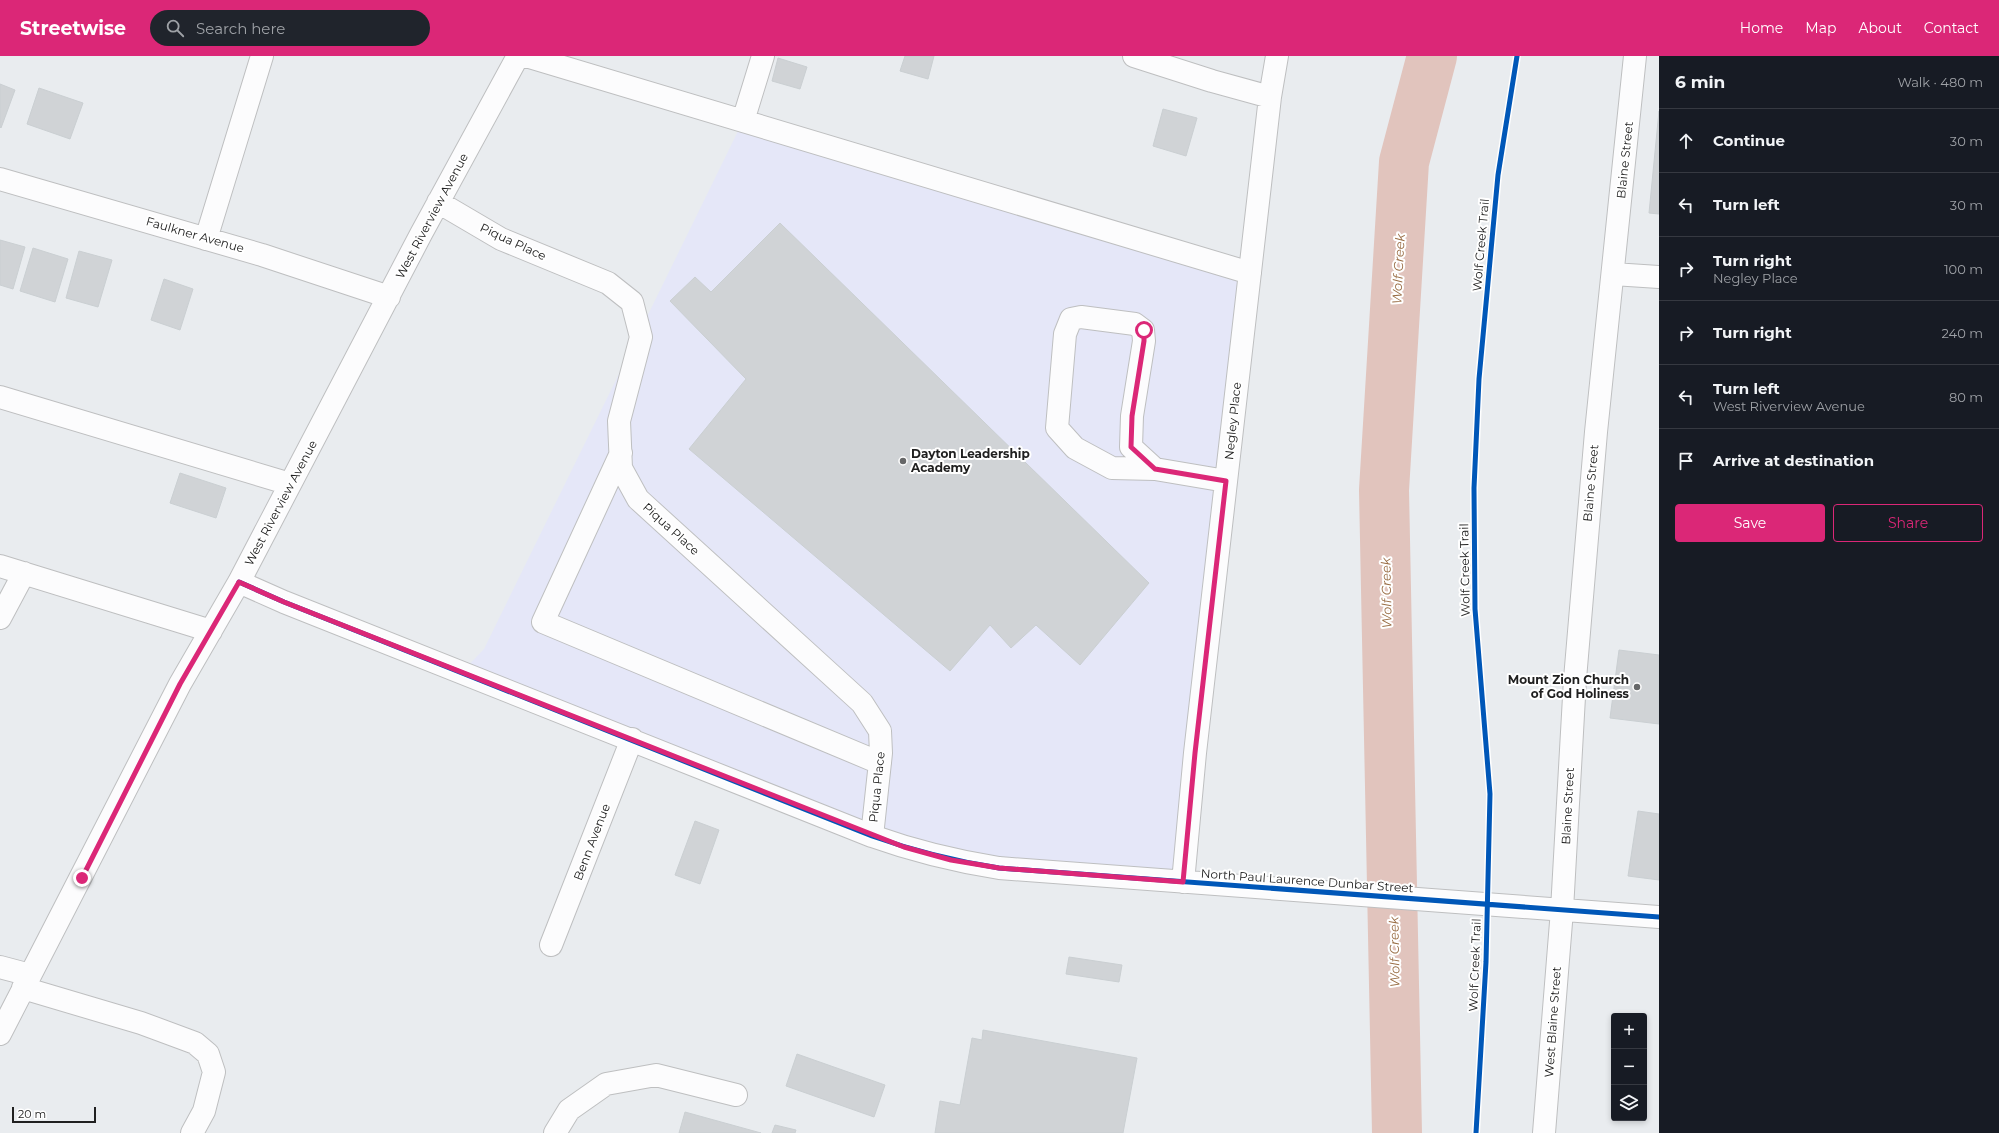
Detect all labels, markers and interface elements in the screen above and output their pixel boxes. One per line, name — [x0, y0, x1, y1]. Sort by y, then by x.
search box — [150, 10, 430, 46]
text: Streetwise — [20, 17, 126, 40]
icon: search — [164, 17, 186, 39]
text: Search here — [196, 19, 285, 38]
text: Home — [1740, 19, 1783, 37]
text: Map — [1805, 19, 1836, 37]
text: About — [1858, 19, 1902, 37]
text: Contact — [1924, 19, 1979, 37]
text: 6 min — [1675, 72, 1725, 92]
text: Walk · 480 m — [1897, 74, 1983, 90]
street label: Blaine Street — [1613, 121, 1636, 199]
icon: ahead — [1675, 130, 1697, 152]
text: Continue — [1713, 131, 1785, 150]
text: 30 m — [1950, 133, 1983, 149]
street label: West Riverview Avenue — [392, 150, 471, 281]
icon: left — [1675, 194, 1697, 216]
text: Turn left — [1713, 195, 1780, 214]
text: 30 m — [1950, 197, 1983, 213]
street label: Wolf Creek Trail — [1469, 198, 1492, 292]
street label: Faulkner Avenue — [144, 213, 246, 256]
street label: Piqua Place — [478, 220, 549, 263]
water label: Wolf Creek — [1388, 232, 1408, 305]
text: Turn right — [1713, 251, 1792, 270]
icon: right — [1675, 258, 1697, 280]
text: 100 m — [1944, 261, 1983, 277]
text: Negley Place — [1713, 270, 1798, 286]
route start — [1135, 321, 1153, 339]
icon: right — [1675, 322, 1697, 344]
text: Turn right — [1713, 323, 1792, 342]
text: 240 m — [1942, 325, 1983, 341]
text: Turn left — [1713, 379, 1780, 398]
street label: Negley Place — [1221, 381, 1244, 461]
icon: left — [1675, 386, 1697, 408]
text: 80 m — [1949, 389, 1983, 405]
text: West Riverview Avenue — [1713, 398, 1865, 414]
street label: West Riverview Avenue — [241, 437, 320, 568]
street label: Blaine Street — [1580, 444, 1601, 522]
place label: Dayton Leadership Academy — [910, 446, 1030, 475]
icon: arrive — [1675, 450, 1697, 472]
text: Arrive at destination — [1713, 451, 1874, 470]
marker: Dayton Leadership Academy — [898, 456, 908, 466]
street label: Piqua Place — [640, 499, 703, 558]
button: Save — [1675, 504, 1825, 542]
button: Share — [1833, 504, 1983, 542]
street label: Wolf Creek Trail — [1456, 523, 1473, 617]
water label: Wolf Creek — [1377, 556, 1395, 629]
place label: Mount Zion Church of God Holiness — [1508, 672, 1630, 701]
marker: Mount Zion Church of God Holiness — [1632, 682, 1642, 692]
street label: Piqua Place — [865, 751, 888, 823]
street label: Blaine Street — [1558, 767, 1577, 845]
street label: Benn Avenue — [570, 801, 613, 882]
street label: North Paul Laurence Dunbar Street — [1200, 866, 1414, 895]
route end — [73, 869, 91, 887]
water label: Wolf Creek — [1385, 915, 1403, 988]
street label: Wolf Creek Trail — [1465, 918, 1484, 1012]
street label: West Blaine Street — [1541, 966, 1564, 1078]
map controls — [1611, 1013, 1647, 1121]
button: + — [1611, 1013, 1647, 1049]
button: − — [1611, 1049, 1647, 1085]
button: layers — [1611, 1085, 1647, 1121]
scale bar — [12, 1105, 96, 1124]
text: 20 m — [18, 1107, 46, 1121]

